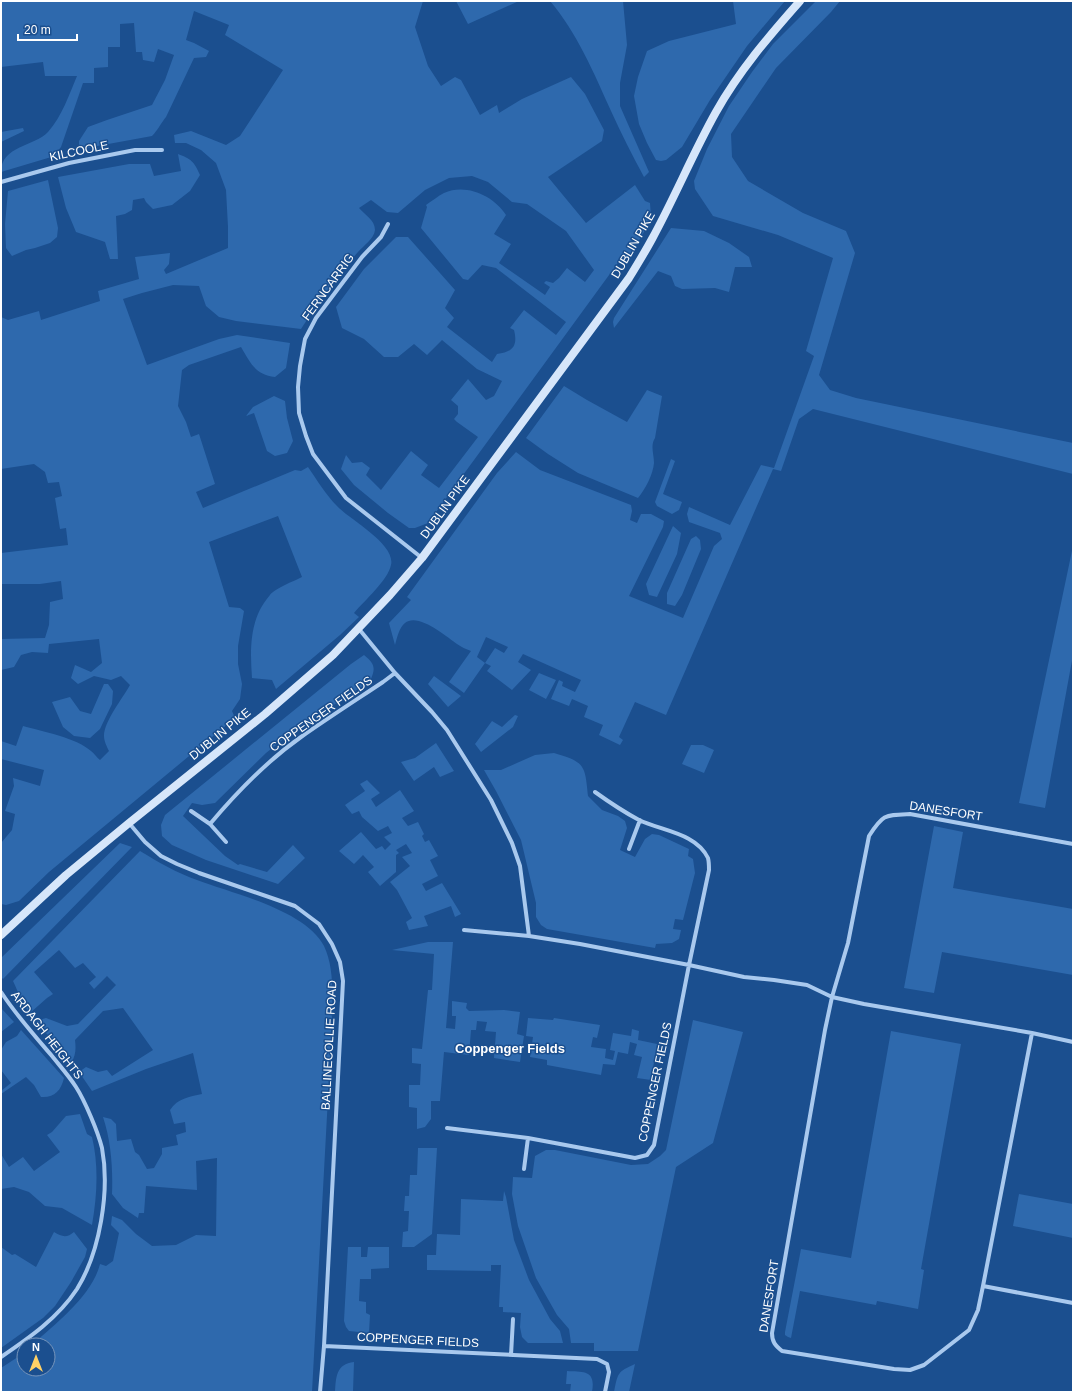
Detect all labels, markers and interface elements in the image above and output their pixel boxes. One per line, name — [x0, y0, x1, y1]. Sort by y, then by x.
scale bar — [18, 16, 77, 42]
text: 20 m — [24, 23, 51, 37]
street label: KILCOOLE — [48, 138, 110, 164]
street label: DUBLIN PIKE — [608, 209, 658, 281]
street label: FERNCARRIG — [299, 251, 357, 323]
street label: DUBLIN PIKE — [417, 473, 473, 541]
street label: COPPENGER FIELDS — [267, 673, 375, 755]
street label: DUBLIN PIKE — [187, 705, 253, 763]
street label: DANESFORT — [908, 798, 984, 824]
street label: BALLINECOLLIE ROAD — [319, 979, 339, 1110]
street label: ARDAGH HEIGHTS — [8, 988, 86, 1082]
street label: COPPENGER FIELDS — [635, 1021, 675, 1143]
district label: Coppenger Fields — [455, 1041, 565, 1056]
street label: DANESFORT — [756, 1258, 782, 1334]
street label: COPPENGER FIELDS — [357, 1330, 479, 1350]
north arrow — [16, 1337, 56, 1377]
text: N — [32, 1341, 40, 1353]

